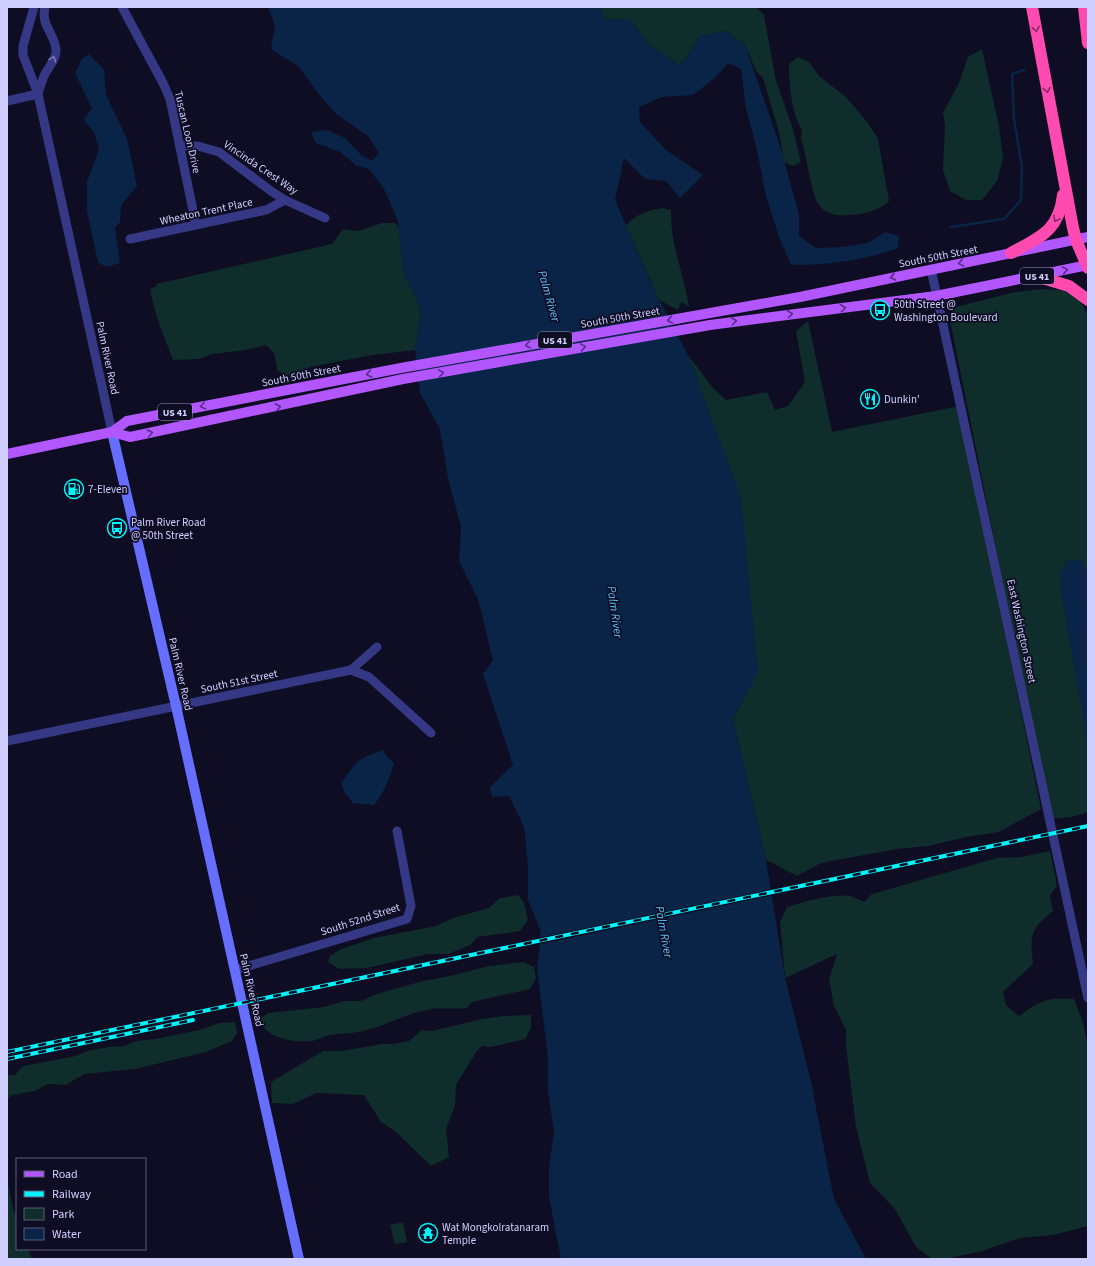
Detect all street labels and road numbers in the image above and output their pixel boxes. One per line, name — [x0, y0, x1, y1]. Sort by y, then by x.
street label: Tuscan Loon Drive — [171, 90, 204, 175]
street label: Vincinda Crest Way — [221, 137, 301, 198]
street label: Wheaton Trent Place — [158, 194, 254, 229]
street label: South 50th Street — [897, 241, 979, 271]
road number: US 41 — [1020, 268, 1054, 284]
street label: South 50th Street — [579, 303, 661, 332]
street label: Palm River Road — [92, 320, 123, 396]
road number: US 41 — [538, 332, 572, 348]
street label: South 50th Street — [260, 360, 342, 390]
road number: US 41 — [158, 404, 192, 420]
street label: East Washington Street — [1003, 578, 1040, 685]
street label: Palm River Road — [165, 636, 196, 712]
street label: South 51st Street — [199, 666, 279, 697]
street label: South 52nd Street — [319, 900, 402, 939]
street label: Palm River Road — [236, 952, 267, 1028]

